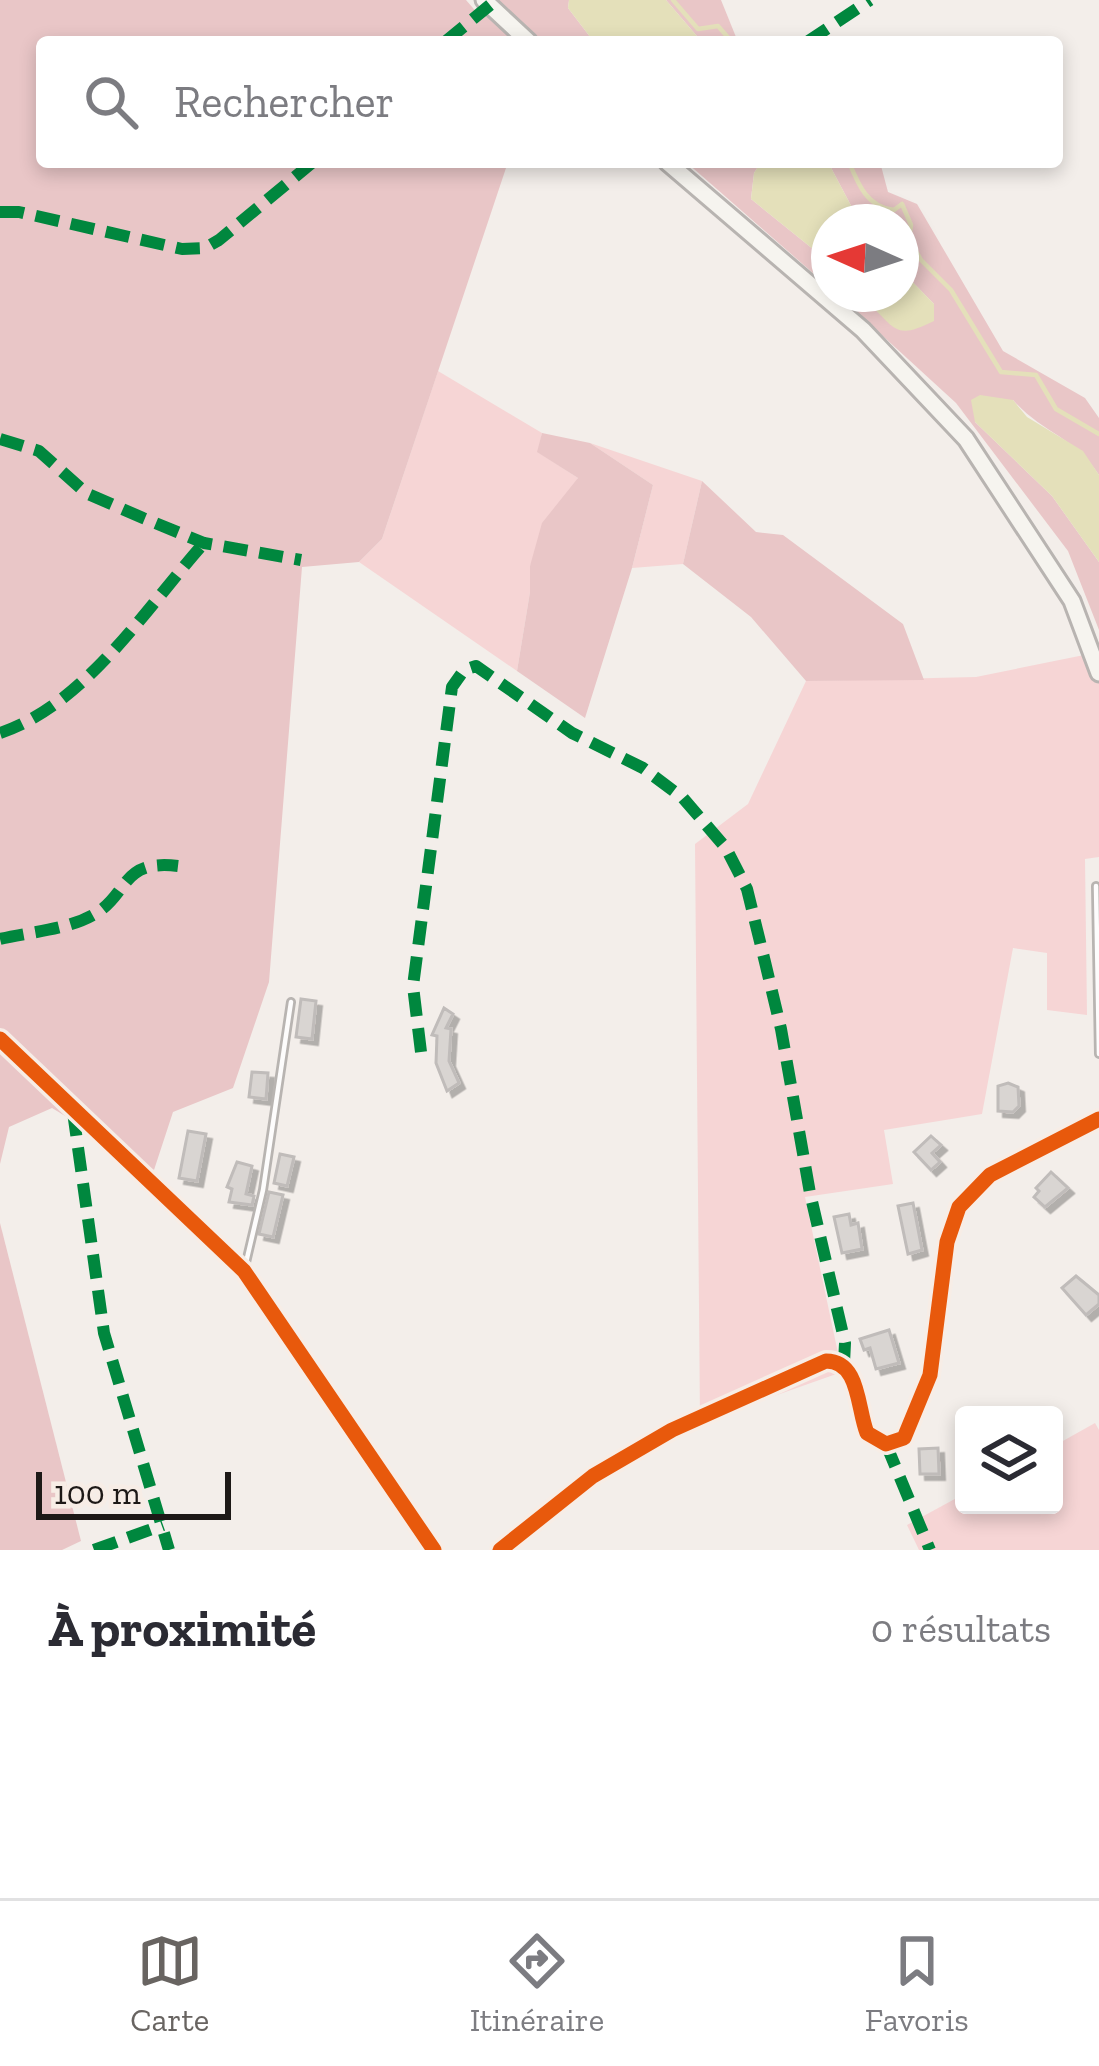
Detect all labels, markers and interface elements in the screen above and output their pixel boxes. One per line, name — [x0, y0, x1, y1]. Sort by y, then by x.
search box — [36, 36, 1063, 168]
icon: search — [78, 69, 144, 135]
text: Rechercher — [174, 75, 394, 129]
north arrow — [811, 204, 919, 312]
map controls — [955, 1406, 1063, 1514]
button: layers — [955, 1406, 1063, 1514]
scale bar — [36, 1466, 231, 1519]
text: 100 m — [54, 1473, 141, 1512]
text: À proximité — [48, 1598, 316, 1659]
text: 0 résultats — [871, 1605, 1051, 1652]
tab: Carte — [130, 1928, 209, 2039]
tab: Itinéraire — [470, 1928, 604, 2039]
tab: Favoris — [865, 1928, 969, 2039]

